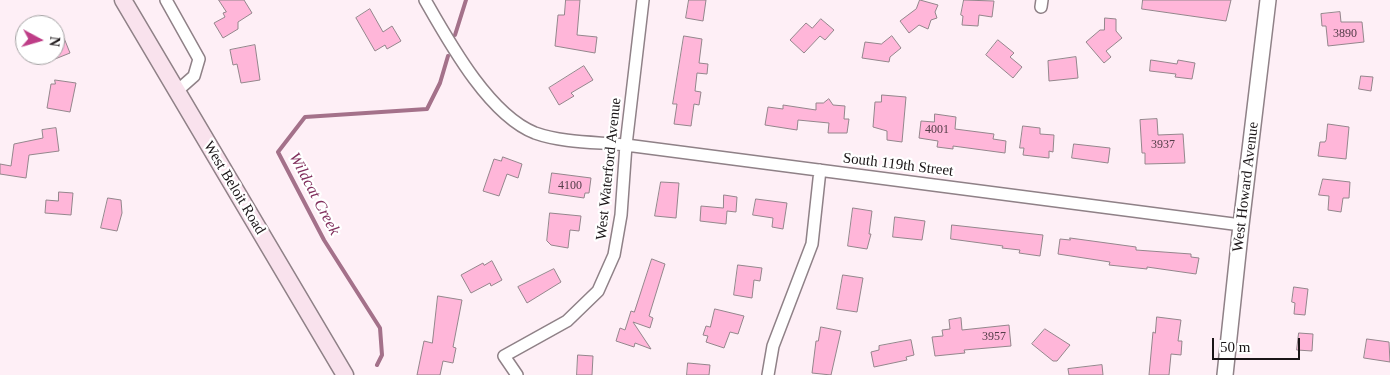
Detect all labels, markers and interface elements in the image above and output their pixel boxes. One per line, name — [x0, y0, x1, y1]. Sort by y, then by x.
north arrow — [15, 15, 65, 65]
house number: 3890 — [1333, 27, 1357, 41]
text: N — [46, 36, 62, 47]
street label: West Waterford Avenue — [593, 97, 625, 241]
street label: West Howard Avenue — [1229, 121, 1263, 253]
house number: 4001 — [925, 123, 949, 137]
street label: West Beloit Road — [199, 138, 269, 238]
house number: 3937 — [1151, 138, 1175, 152]
street label: South 119th Street — [842, 149, 954, 181]
water label: Wildcat Creek — [284, 150, 344, 238]
house number: 4100 — [558, 179, 582, 193]
scale bar — [1215, 328, 1302, 360]
house number: 3957 — [982, 330, 1006, 344]
text: 50 m — [1220, 339, 1250, 355]

